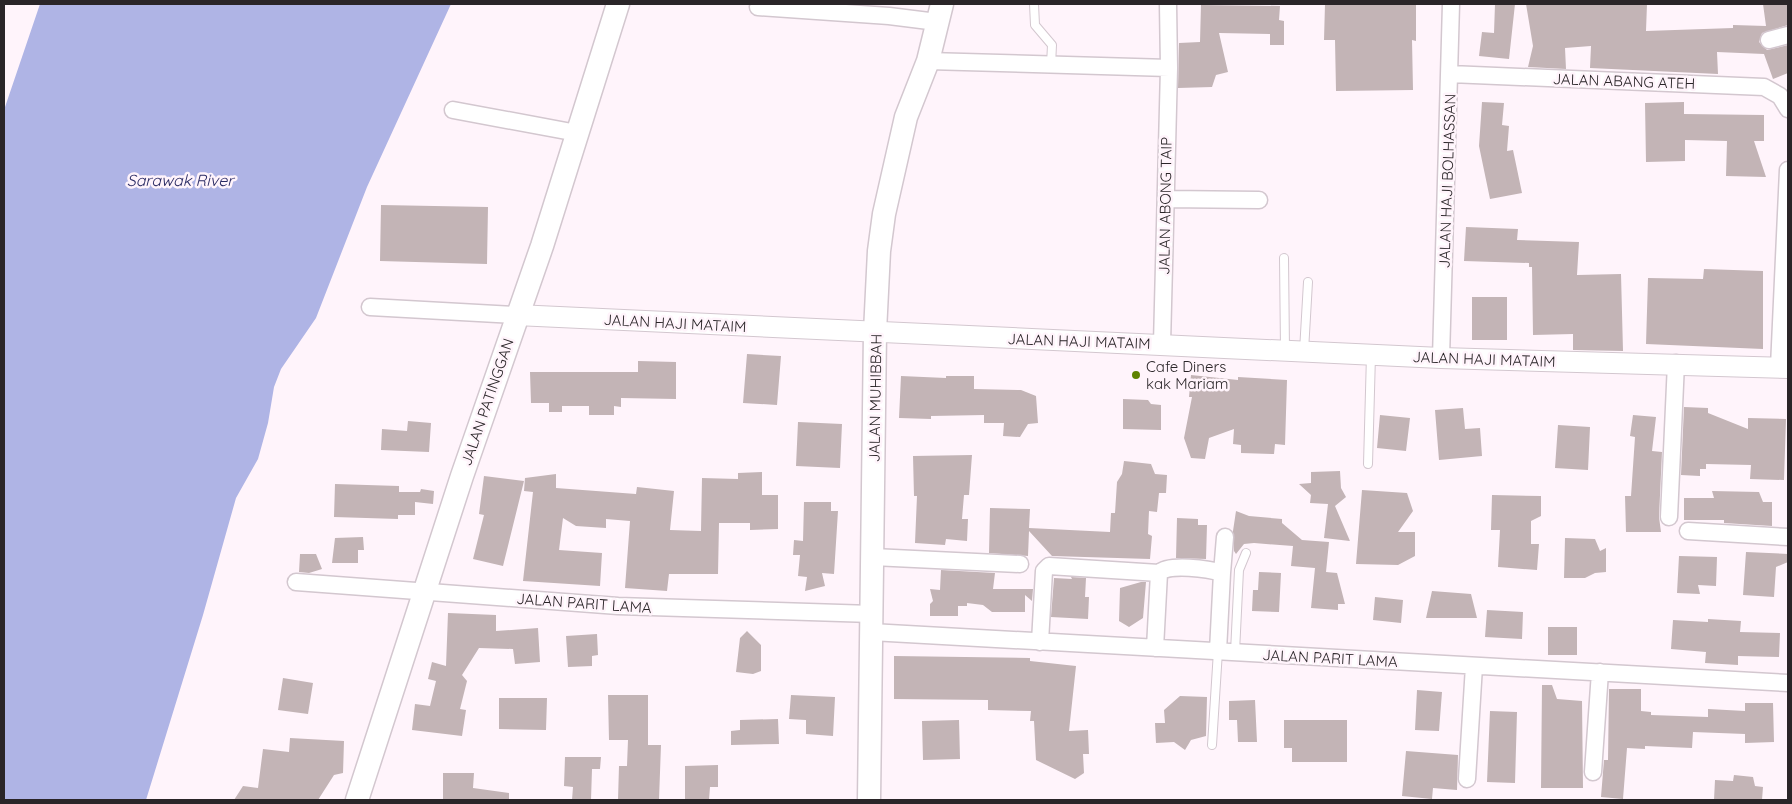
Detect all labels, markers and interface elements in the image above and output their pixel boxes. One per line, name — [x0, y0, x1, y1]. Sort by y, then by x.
street label: JALAN ABANG ATEH — [1552, 69, 1696, 93]
street label: JALAN HAJI BOLHASSAN — [1434, 93, 1460, 269]
street label: JALAN ABONG TAIP — [1154, 137, 1176, 275]
water label: Sarawak River — [127, 170, 235, 190]
street label: JALAN HAJI MATAIM — [603, 310, 747, 336]
street label: JALAN HAJI MATAIM — [1007, 329, 1151, 353]
street label: JALAN MUHIBBAH — [864, 334, 886, 462]
street label: JALAN PATINGGAN — [456, 336, 518, 468]
street label: JALAN HAJI MATAIM — [1412, 347, 1556, 371]
place label: Cafe Diners kak Mariam — [1146, 357, 1228, 393]
marker: Cafe Diners kak Mariam — [1130, 369, 1142, 381]
street label: JALAN PARIT LAMA — [516, 589, 653, 617]
street label: JALAN PARIT LAMA — [1262, 645, 1398, 671]

